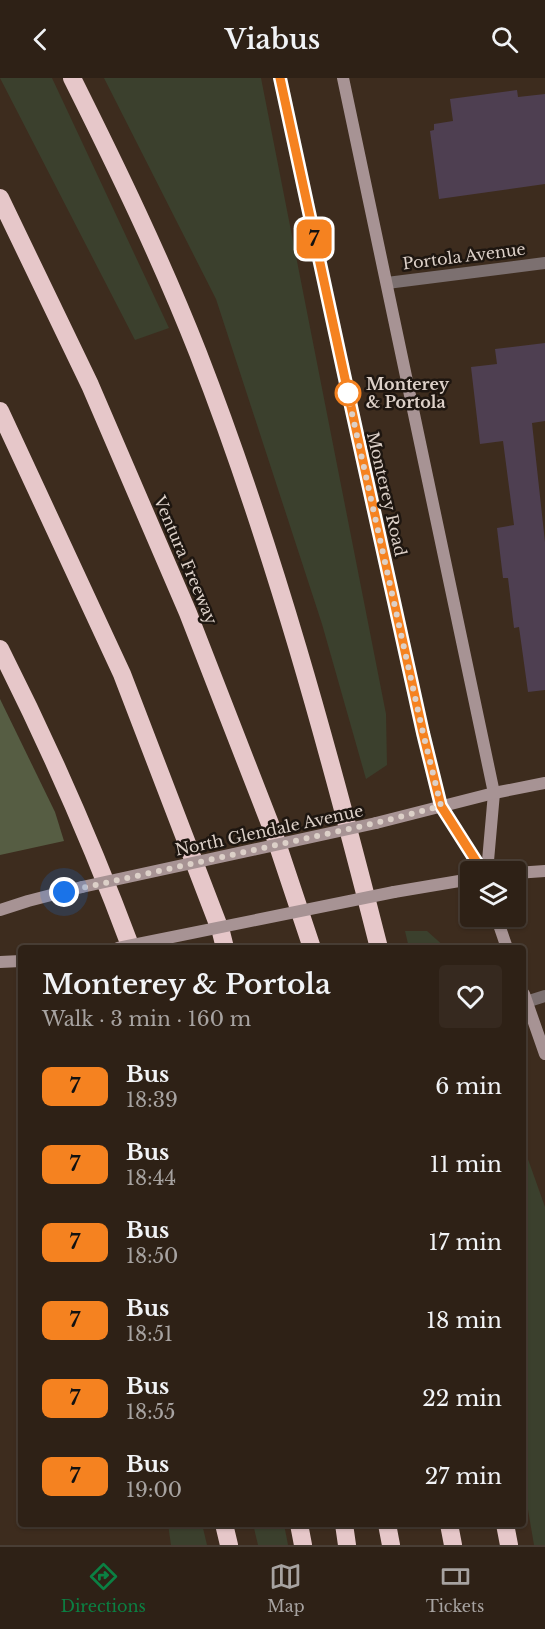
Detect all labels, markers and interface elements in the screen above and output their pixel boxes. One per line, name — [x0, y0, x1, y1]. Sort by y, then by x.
icon: back — [24, 23, 57, 56]
text: Viabus — [225, 23, 320, 56]
icon: search — [488, 23, 521, 56]
line badge: 7 — [294, 220, 334, 258]
text: 7 — [309, 226, 319, 252]
street label: Portola Avenue — [401, 239, 527, 273]
place label: Monterey & Portola — [366, 374, 450, 412]
marker: Monterey & Portola — [335, 380, 361, 406]
street label: Monterey Road — [363, 430, 411, 558]
street label: Ventura Freeway — [150, 492, 222, 628]
street label: North Glendale Avenue — [173, 800, 365, 860]
map controls — [460, 861, 526, 927]
button: layers — [460, 861, 526, 927]
your location — [49, 877, 79, 907]
button: heart — [439, 965, 502, 1028]
text: Monterey & Portola — [42, 967, 331, 1002]
text: Walk · 3 min · 160 m — [42, 1007, 251, 1031]
text: Bus — [126, 1061, 169, 1088]
text: 7 — [70, 1073, 80, 1099]
text: 6 min — [435, 1073, 502, 1100]
text: 18:39 — [126, 1088, 178, 1112]
text: Bus — [126, 1139, 169, 1166]
text: 7 — [70, 1151, 80, 1177]
text: 11 min — [430, 1151, 502, 1178]
text: 18:44 — [126, 1166, 176, 1190]
text: Bus — [126, 1217, 169, 1244]
text: 7 — [70, 1229, 80, 1255]
text: 17 min — [429, 1229, 502, 1256]
text: 18:50 — [126, 1244, 178, 1268]
text: Bus — [126, 1295, 169, 1322]
text: 7 — [70, 1307, 80, 1333]
text: 18 min — [426, 1307, 502, 1334]
text: 18:51 — [126, 1322, 173, 1346]
text: Bus — [126, 1373, 169, 1400]
text: 7 — [70, 1385, 80, 1411]
text: 22 min — [422, 1385, 502, 1412]
text: 18:55 — [126, 1400, 175, 1424]
text: Bus — [126, 1451, 169, 1478]
text: 7 — [70, 1463, 80, 1489]
text: 27 min — [425, 1463, 502, 1490]
text: 19:00 — [126, 1478, 182, 1502]
tab: Directions — [61, 1560, 146, 1616]
tab: Map — [267, 1560, 305, 1616]
tab: Tickets — [426, 1560, 484, 1616]

